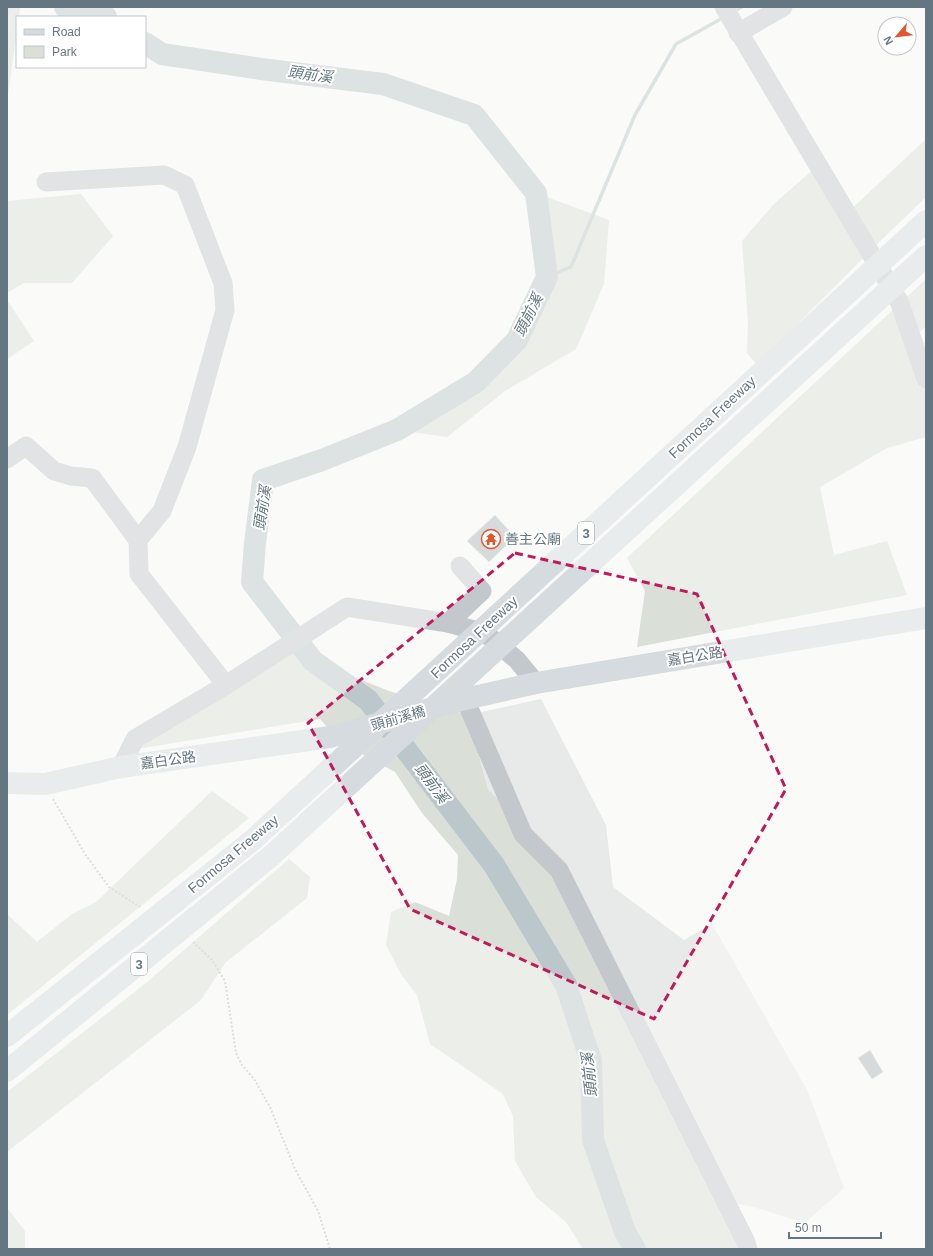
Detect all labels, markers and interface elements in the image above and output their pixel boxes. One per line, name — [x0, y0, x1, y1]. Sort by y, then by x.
legend — [16, 16, 146, 68]
north arrow — [877, 16, 917, 56]
text: Road — [52, 25, 81, 39]
text: N — [881, 34, 895, 47]
text: Park — [52, 45, 78, 59]
water label: 頭前溪 — [287, 62, 335, 86]
water label: 頭前溪 — [510, 289, 547, 339]
street label: Formosa Freeway — [665, 373, 759, 461]
water label: 頭前溪 — [250, 482, 274, 532]
road number: 3 — [578, 522, 594, 544]
temple icon: 善主公廟 — [480, 528, 502, 550]
place label: 善主公廟 — [505, 531, 561, 547]
street label: Formosa Freeway — [427, 593, 521, 681]
street label: 嘉白公路 — [666, 644, 724, 668]
street label: 頭前溪橋 — [369, 703, 427, 733]
street label: 嘉白公路 — [139, 748, 197, 772]
water label: 頭前溪 — [412, 760, 454, 808]
street label: Formosa Freeway — [185, 812, 281, 896]
road number: 3 — [131, 953, 147, 975]
water label: 頭前溪 — [578, 1050, 600, 1098]
scale bar — [789, 1214, 881, 1240]
text: 50 m — [795, 1221, 822, 1235]

